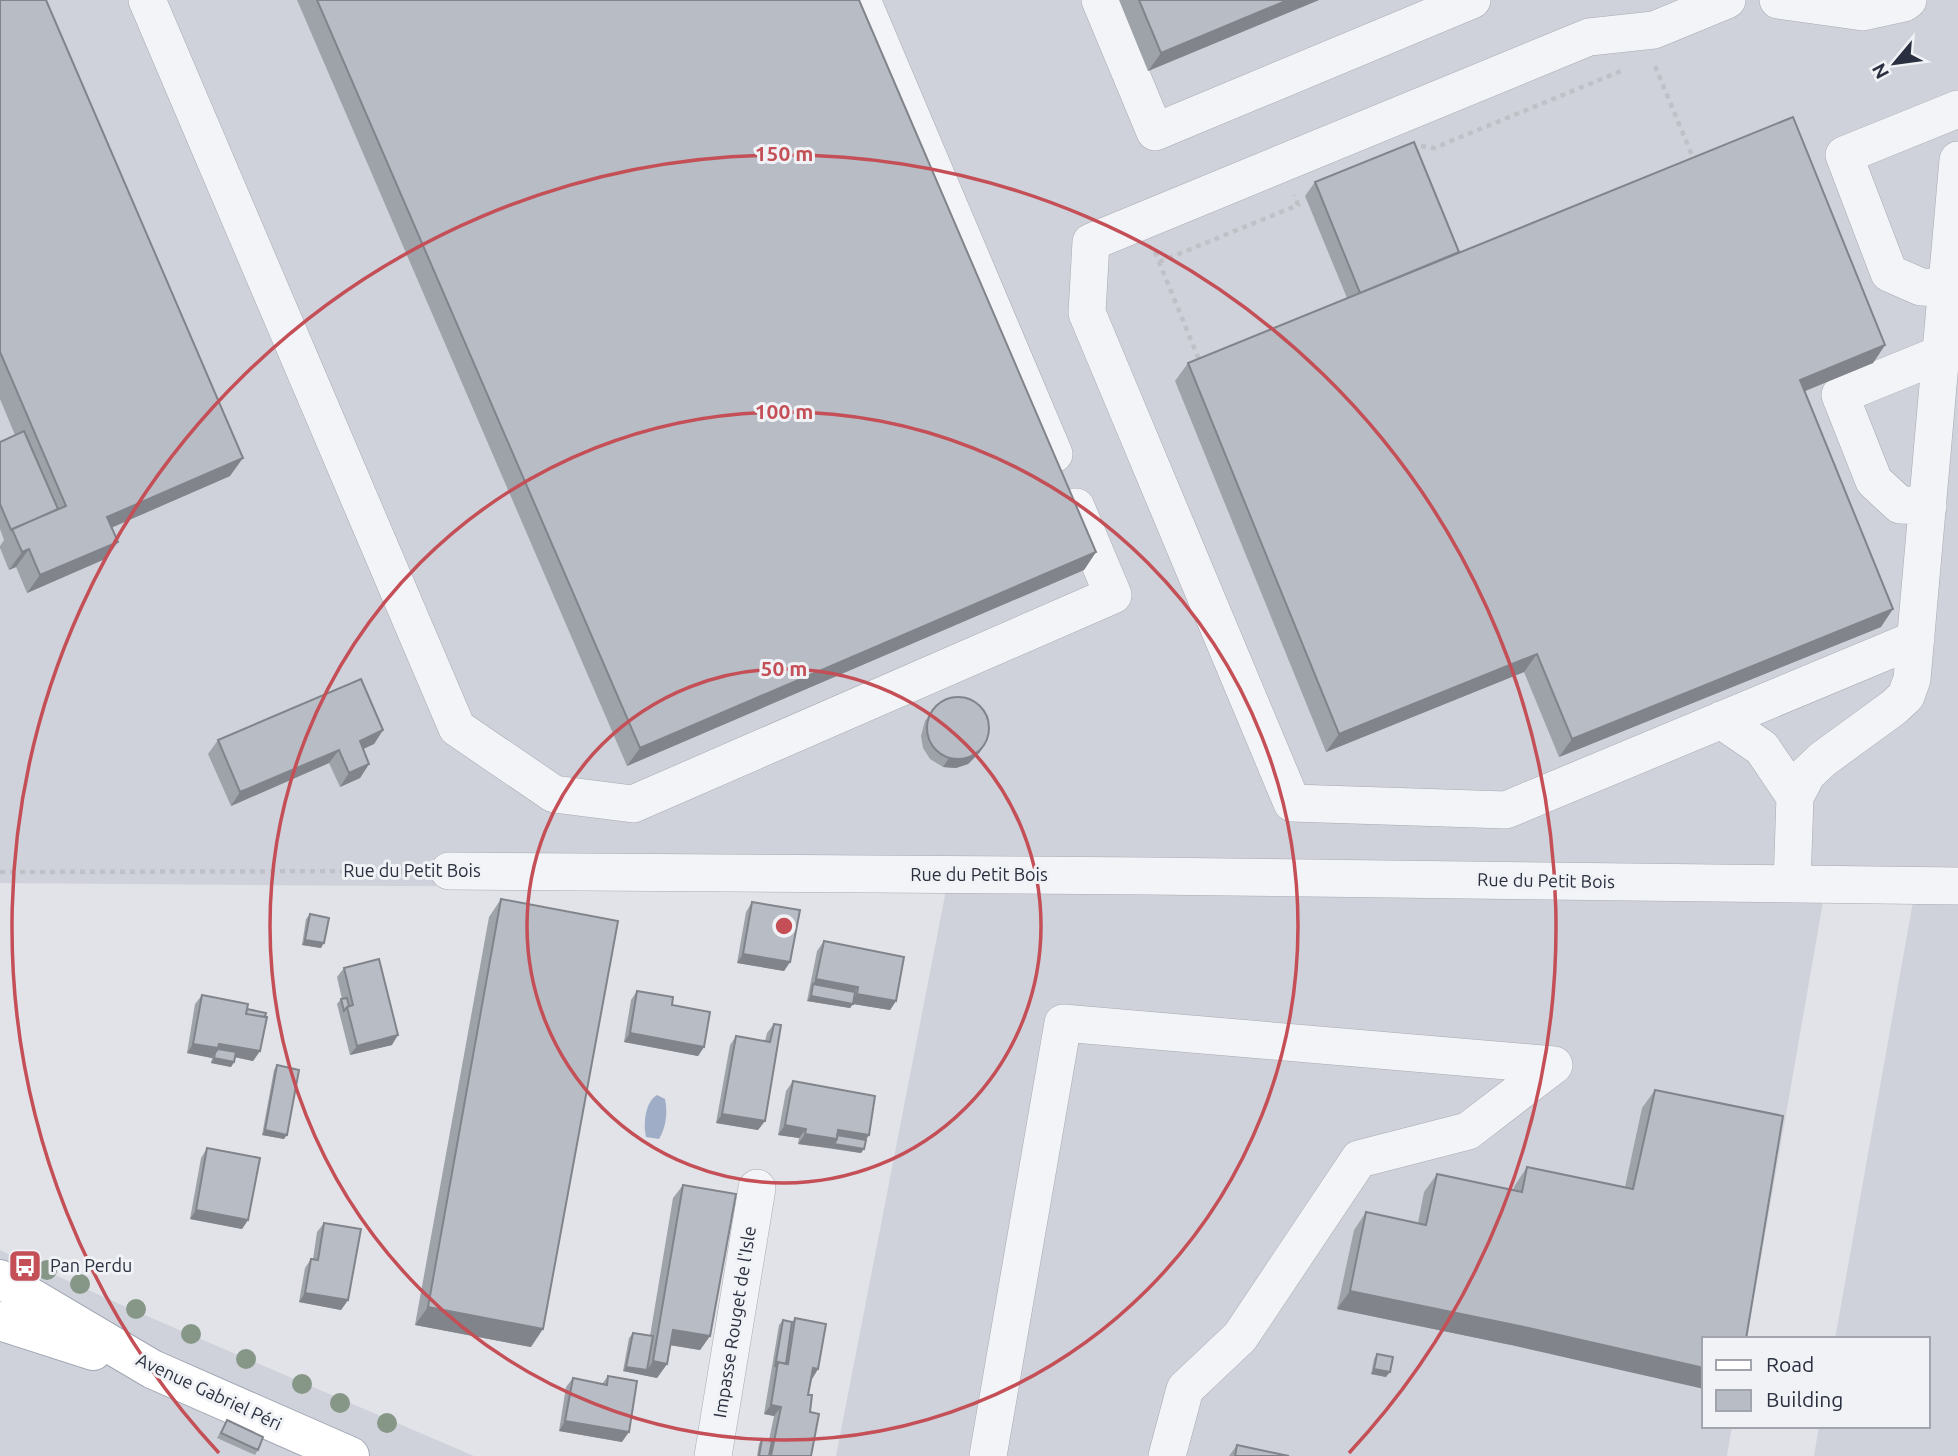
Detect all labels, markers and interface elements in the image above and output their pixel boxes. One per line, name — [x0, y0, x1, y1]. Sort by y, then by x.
north arrow — [1860, 28, 1930, 98]
text: N — [1867, 60, 1893, 83]
text: 150 m — [755, 141, 813, 165]
text: 100 m — [755, 399, 813, 423]
text: 50 m — [761, 656, 807, 680]
street label: Rue du Petit Bois — [343, 860, 481, 880]
street label: Rue du Petit Bois — [910, 864, 1048, 884]
street label: Rue du Petit Bois — [1477, 869, 1615, 891]
centre of rings — [772, 914, 796, 938]
street label: Impasse Rouget de l'Isle — [709, 1225, 759, 1419]
bus stop icon: Pan Perdu — [6, 1247, 44, 1285]
place label: Pan Perdu — [50, 1255, 132, 1275]
legend — [1702, 1337, 1930, 1428]
street label: Avenue Gabriel Péri — [134, 1349, 285, 1434]
text: Road — [1766, 1352, 1814, 1376]
text: Building — [1766, 1387, 1843, 1411]

